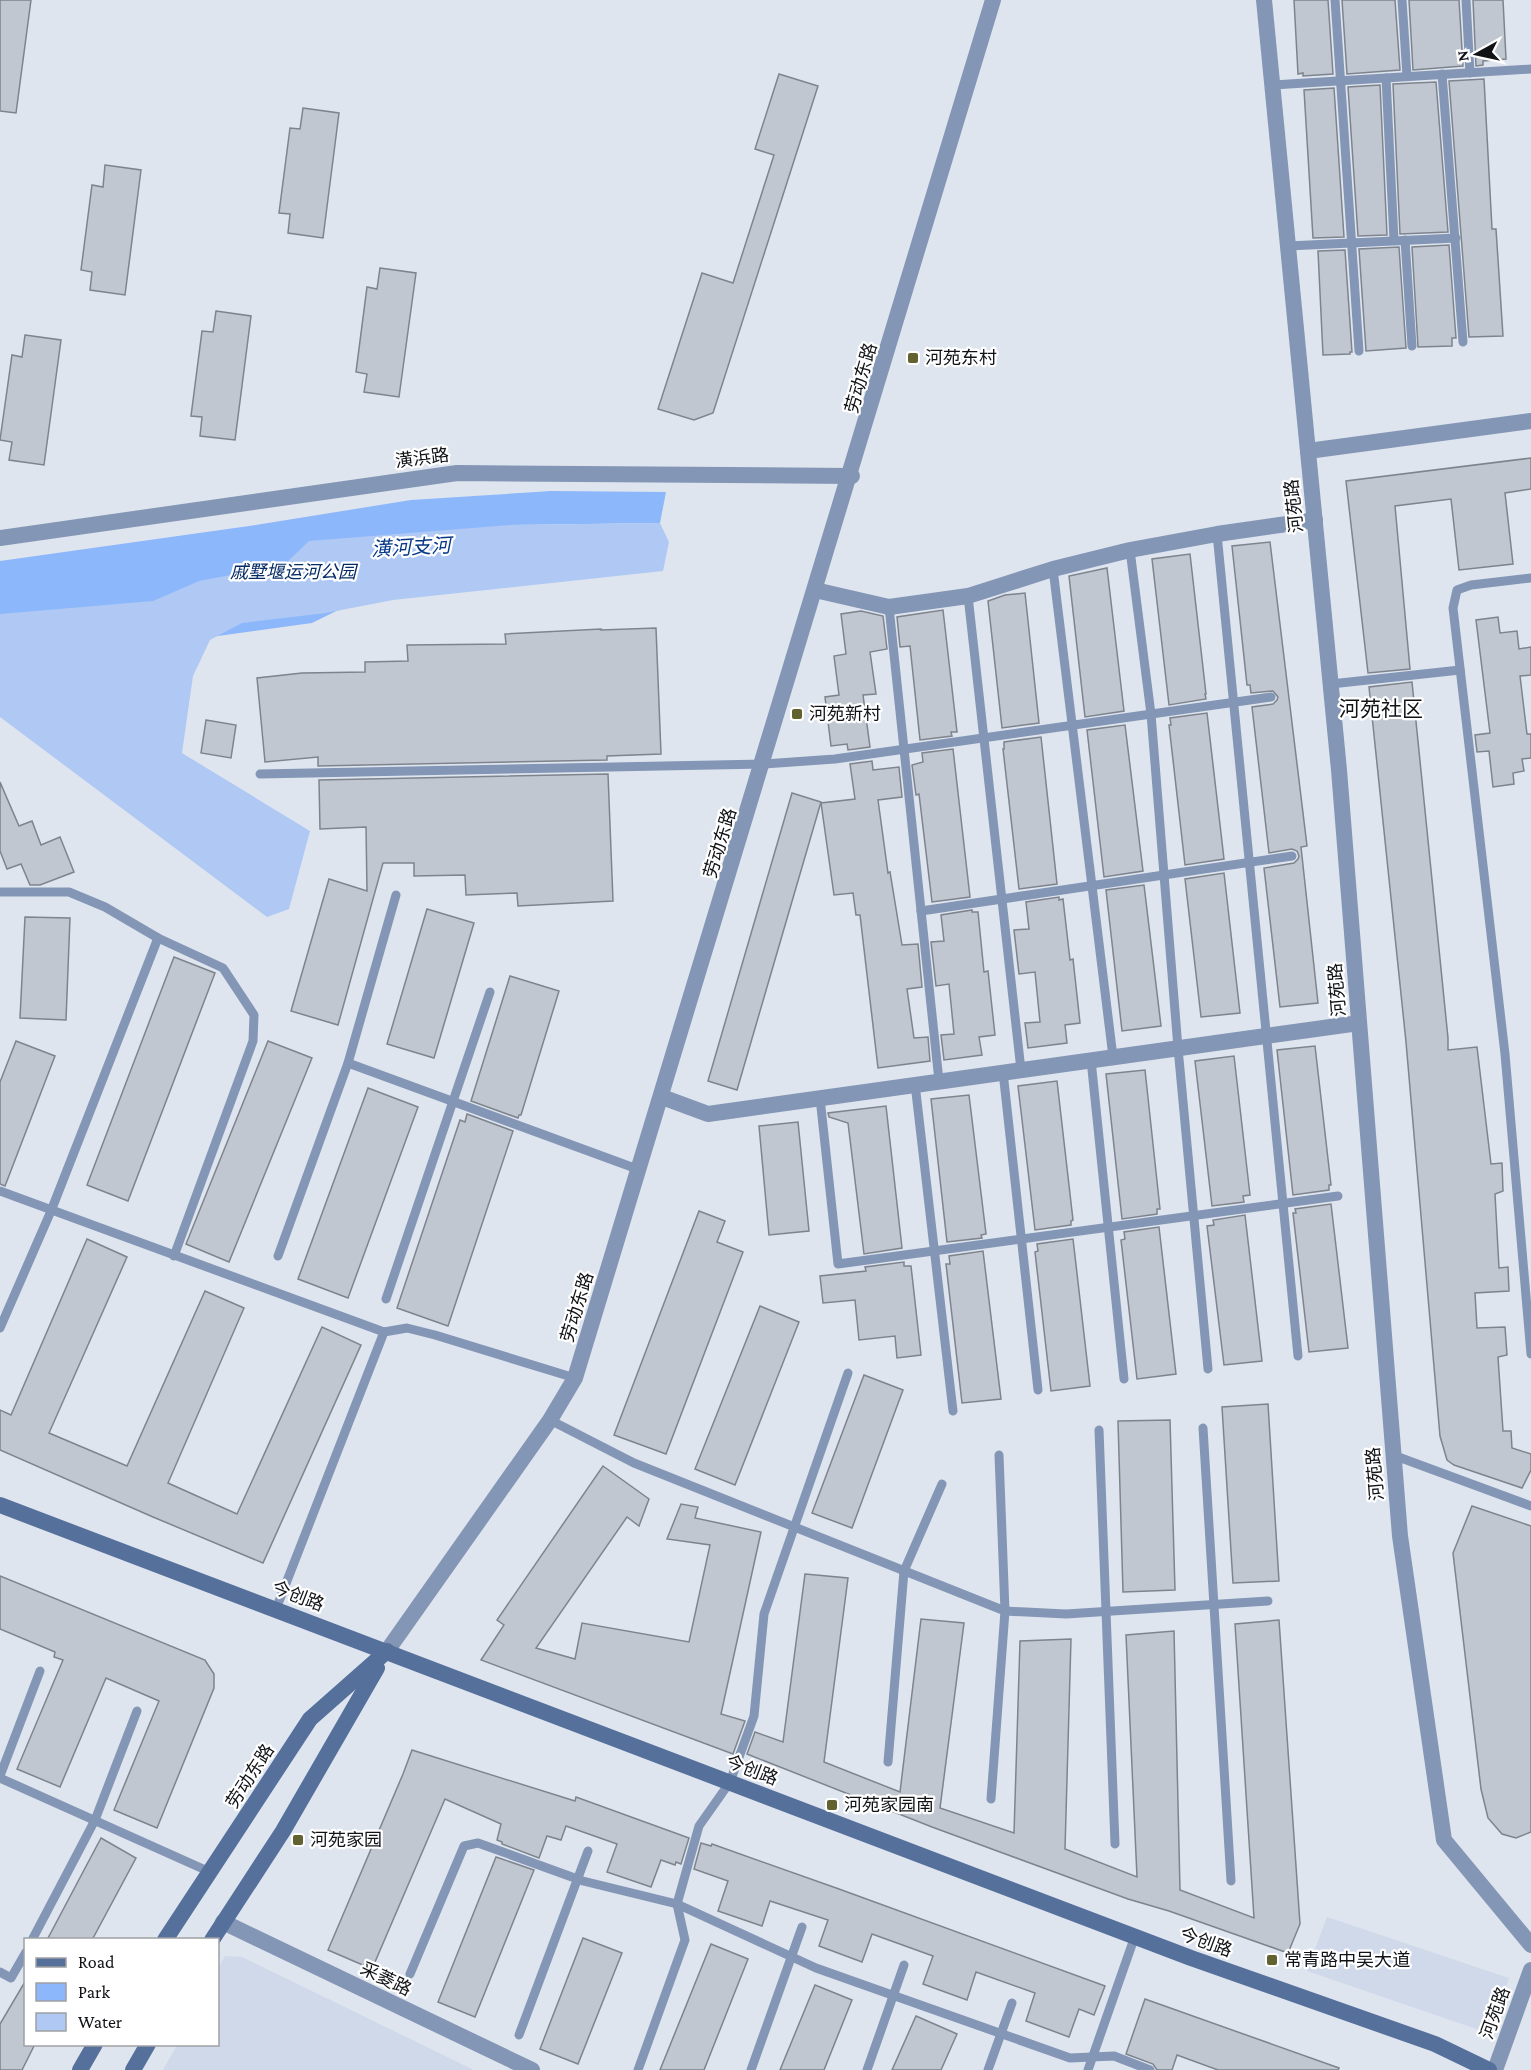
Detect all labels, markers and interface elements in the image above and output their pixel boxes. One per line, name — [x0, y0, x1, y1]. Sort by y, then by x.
north arrow — [1447, 24, 1507, 84]
text: N — [1453, 49, 1472, 63]
street label: 劳动东路 — [841, 341, 881, 415]
place label: 河苑东村 — [925, 348, 997, 368]
marker: 河苑东村 — [906, 351, 920, 365]
street label: 潢浜路 — [394, 445, 450, 471]
street label: 河苑路 — [1281, 478, 1307, 534]
water label: 潢河支河 — [370, 534, 456, 560]
park label: 戚墅堰运河公园 — [230, 562, 359, 582]
district label: 河苑社区 — [1339, 697, 1423, 721]
place label: 河苑新村 — [809, 704, 881, 724]
marker: 河苑新村 — [790, 707, 804, 721]
street label: 劳动东路 — [700, 806, 740, 880]
street label: 河苑路 — [1325, 962, 1349, 1018]
street label: 劳动东路 — [557, 1270, 597, 1344]
street label: 河苑路 — [1363, 1446, 1387, 1502]
street label: 今创路 — [269, 1577, 327, 1615]
street label: 劳动东路 — [222, 1740, 278, 1812]
street label: 今创路 — [723, 1751, 781, 1789]
place label: 河苑家园南 — [844, 1795, 934, 1815]
marker: 河苑家园南 — [825, 1798, 839, 1812]
place label: 河苑家园 — [310, 1830, 382, 1850]
marker: 河苑家园 — [291, 1833, 305, 1847]
street label: 今创路 — [1177, 1923, 1235, 1961]
legend — [24, 1938, 219, 2046]
place label: 常青路中吴大道 — [1284, 1950, 1410, 1970]
text: Road — [78, 1952, 115, 1972]
marker: 常青路中吴大道 — [1265, 1953, 1279, 1967]
street label: 采菱路 — [357, 1958, 415, 2000]
text: Park — [78, 1982, 110, 2002]
street label: 河苑路 — [1476, 1984, 1514, 2042]
text: Water — [78, 2012, 123, 2032]

